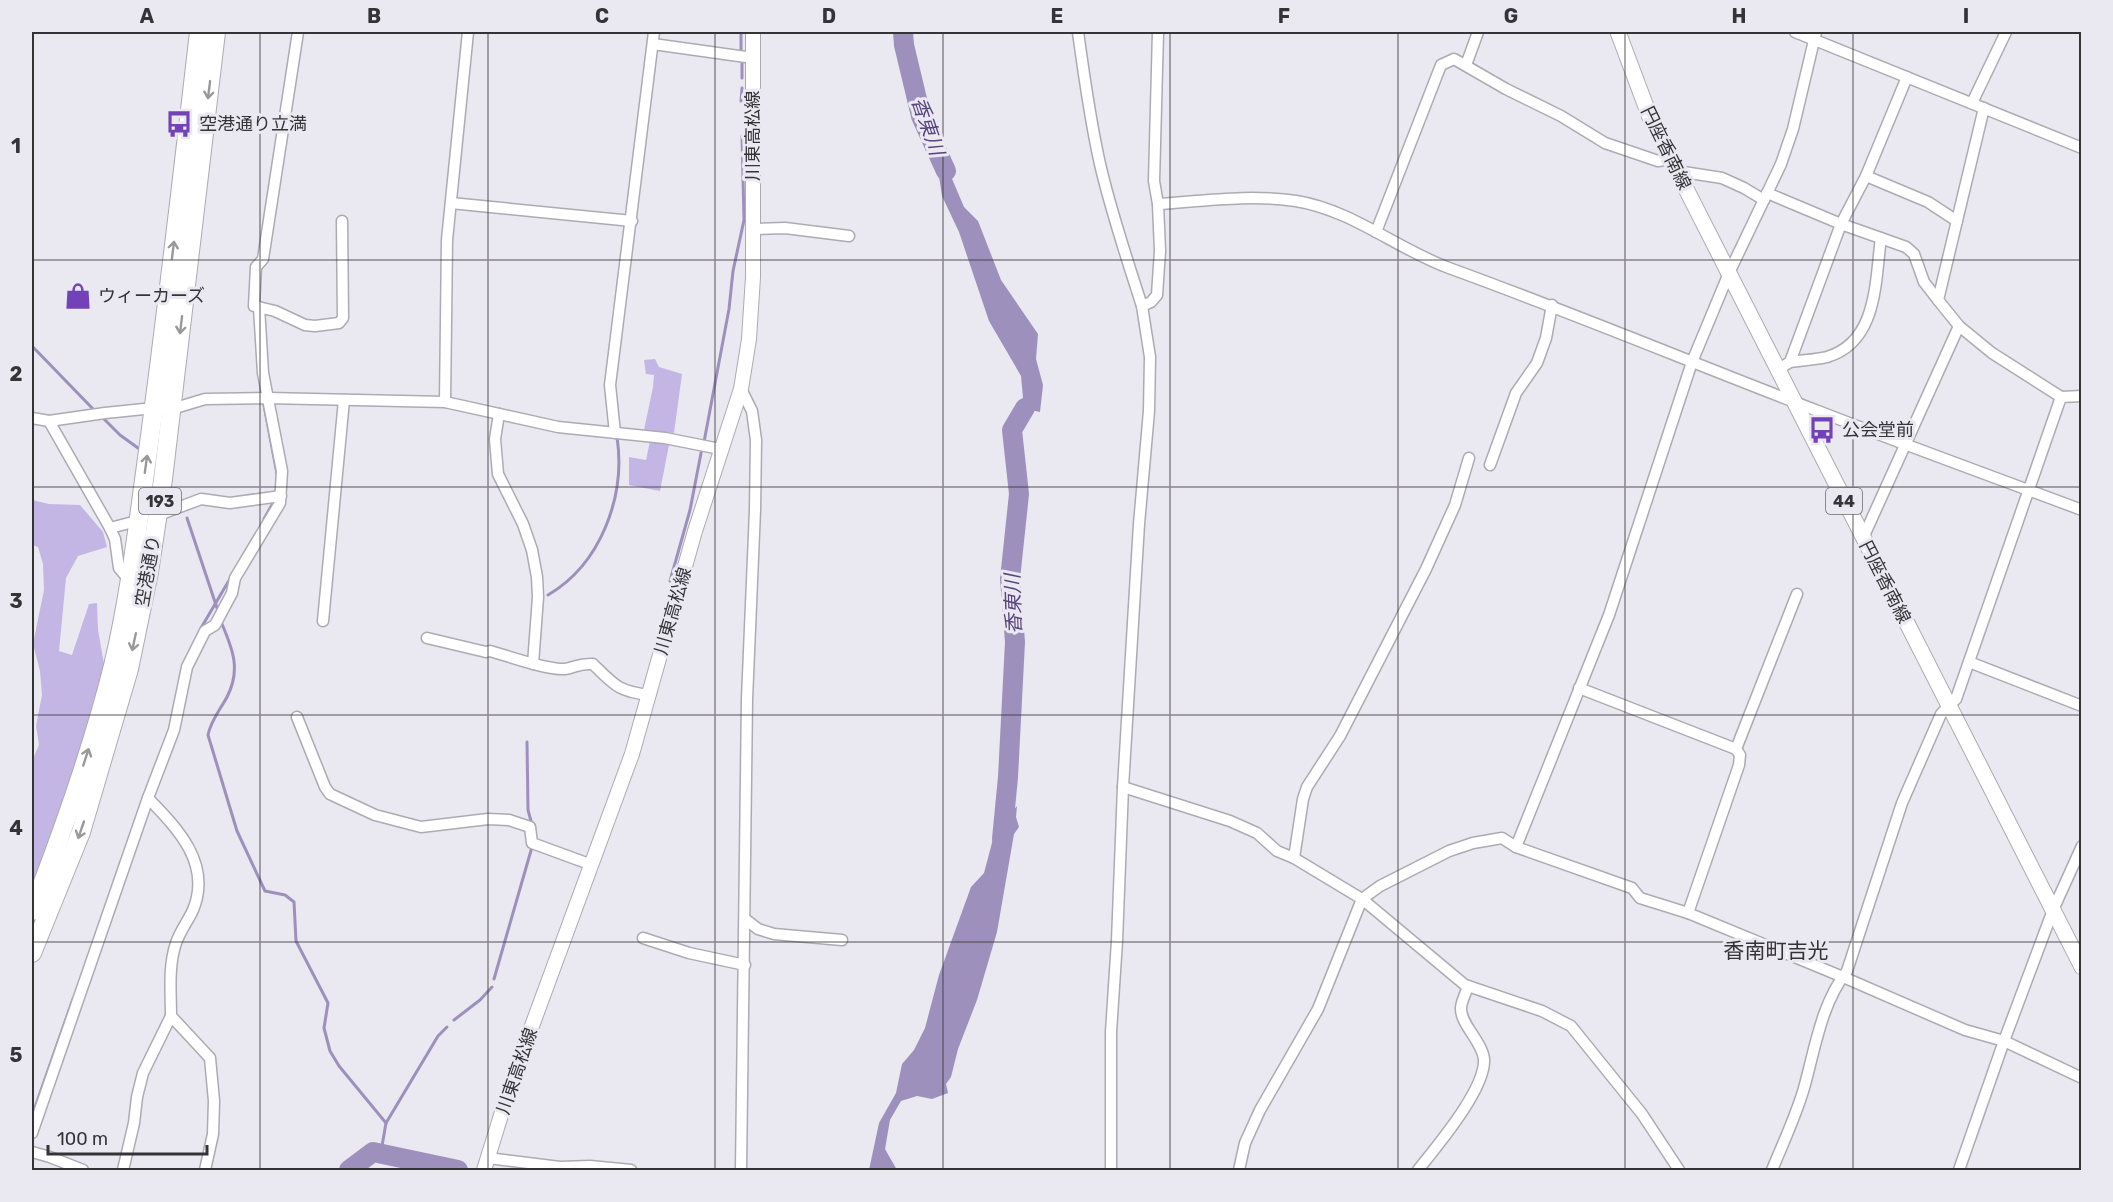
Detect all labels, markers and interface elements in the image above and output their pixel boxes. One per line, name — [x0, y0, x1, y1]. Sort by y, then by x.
text: A — [140, 4, 155, 28]
text: B — [367, 4, 381, 28]
text: C — [595, 4, 609, 28]
text: D — [822, 4, 836, 28]
text: E — [1051, 4, 1063, 28]
text: F — [1278, 4, 1290, 28]
text: G — [1504, 4, 1518, 28]
text: H — [1732, 4, 1746, 28]
text: I — [1963, 4, 1969, 28]
one-way arrow — [203, 79, 214, 99]
street label: 川東高松線 — [742, 91, 764, 181]
water label: 香東川 — [907, 94, 950, 160]
street label: 円座香南線 — [1636, 103, 1696, 193]
bus stop icon: 空港通り立満 — [164, 109, 194, 139]
place label: 空港通り立満 — [199, 113, 307, 135]
text: 1 — [11, 134, 21, 158]
one-way arrow — [168, 240, 179, 260]
shop icon: ウィーカーズ — [63, 281, 93, 311]
place label: ウィーカーズ — [98, 285, 205, 307]
one-way arrow — [176, 315, 187, 334]
text: 2 — [10, 362, 23, 386]
bus stop icon: 公会堂前 — [1807, 415, 1837, 445]
place label: 公会堂前 — [1842, 419, 1914, 441]
one-way arrow — [141, 455, 152, 474]
road number: 193 — [139, 488, 181, 514]
road number: 44 — [1826, 488, 1862, 514]
street label: 空港通り — [131, 534, 165, 608]
street label: 円座香南線 — [1855, 537, 1915, 627]
street label: 川東高松線 — [650, 565, 696, 657]
water label: 香東川 — [1000, 572, 1026, 634]
text: 3 — [9, 589, 23, 613]
one-way arrow — [128, 632, 139, 652]
one-way arrow — [82, 748, 93, 767]
text: 4 — [9, 816, 23, 840]
one-way arrow — [75, 820, 86, 839]
district label: 香南町吉光 — [1724, 938, 1829, 963]
street label: 川東高松線 — [492, 1025, 542, 1117]
text: 5 — [10, 1043, 23, 1067]
scale bar — [48, 1118, 207, 1156]
text: 100 m — [57, 1128, 108, 1150]

